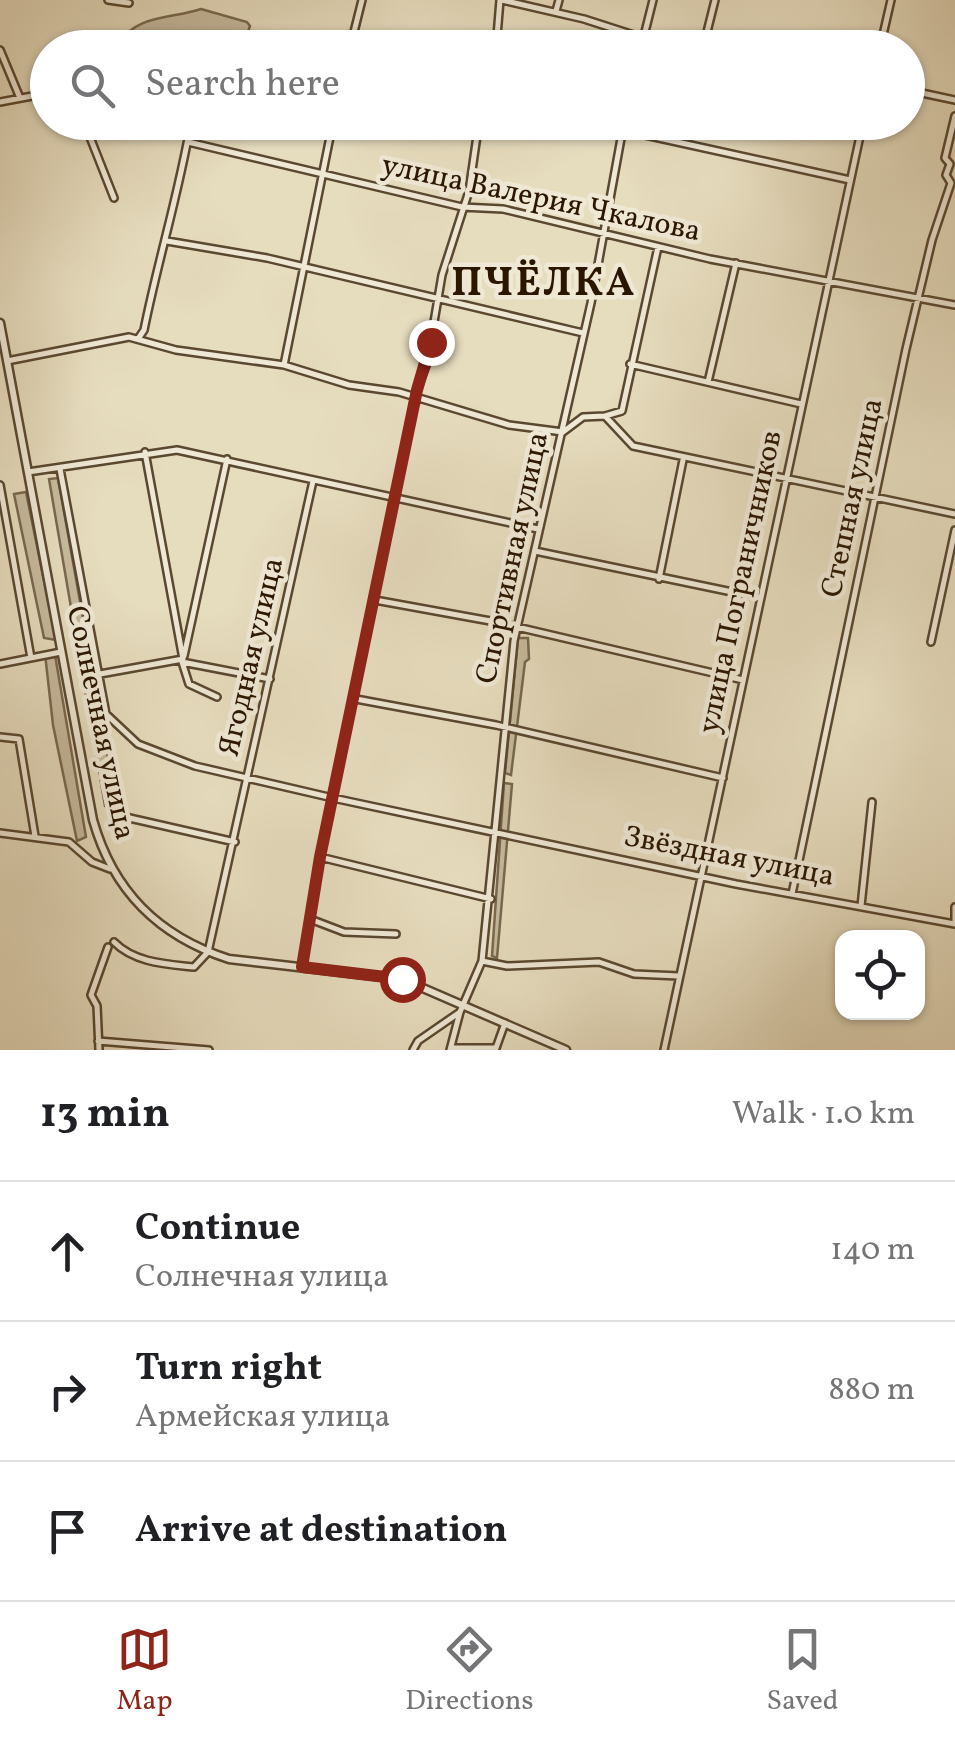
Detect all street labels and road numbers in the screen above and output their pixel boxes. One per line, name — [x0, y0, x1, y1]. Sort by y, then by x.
street label: улица Валерия Чкалова — [378, 145, 704, 253]
street label: Степная улица — [811, 394, 895, 602]
street label: улица Пограничников — [688, 427, 794, 737]
street label: Спортивная улица — [466, 428, 560, 688]
street label: Ягодная улица — [209, 554, 295, 760]
street label: Солнечная улица — [55, 602, 145, 844]
street label: Звёздная улица — [620, 816, 838, 898]

